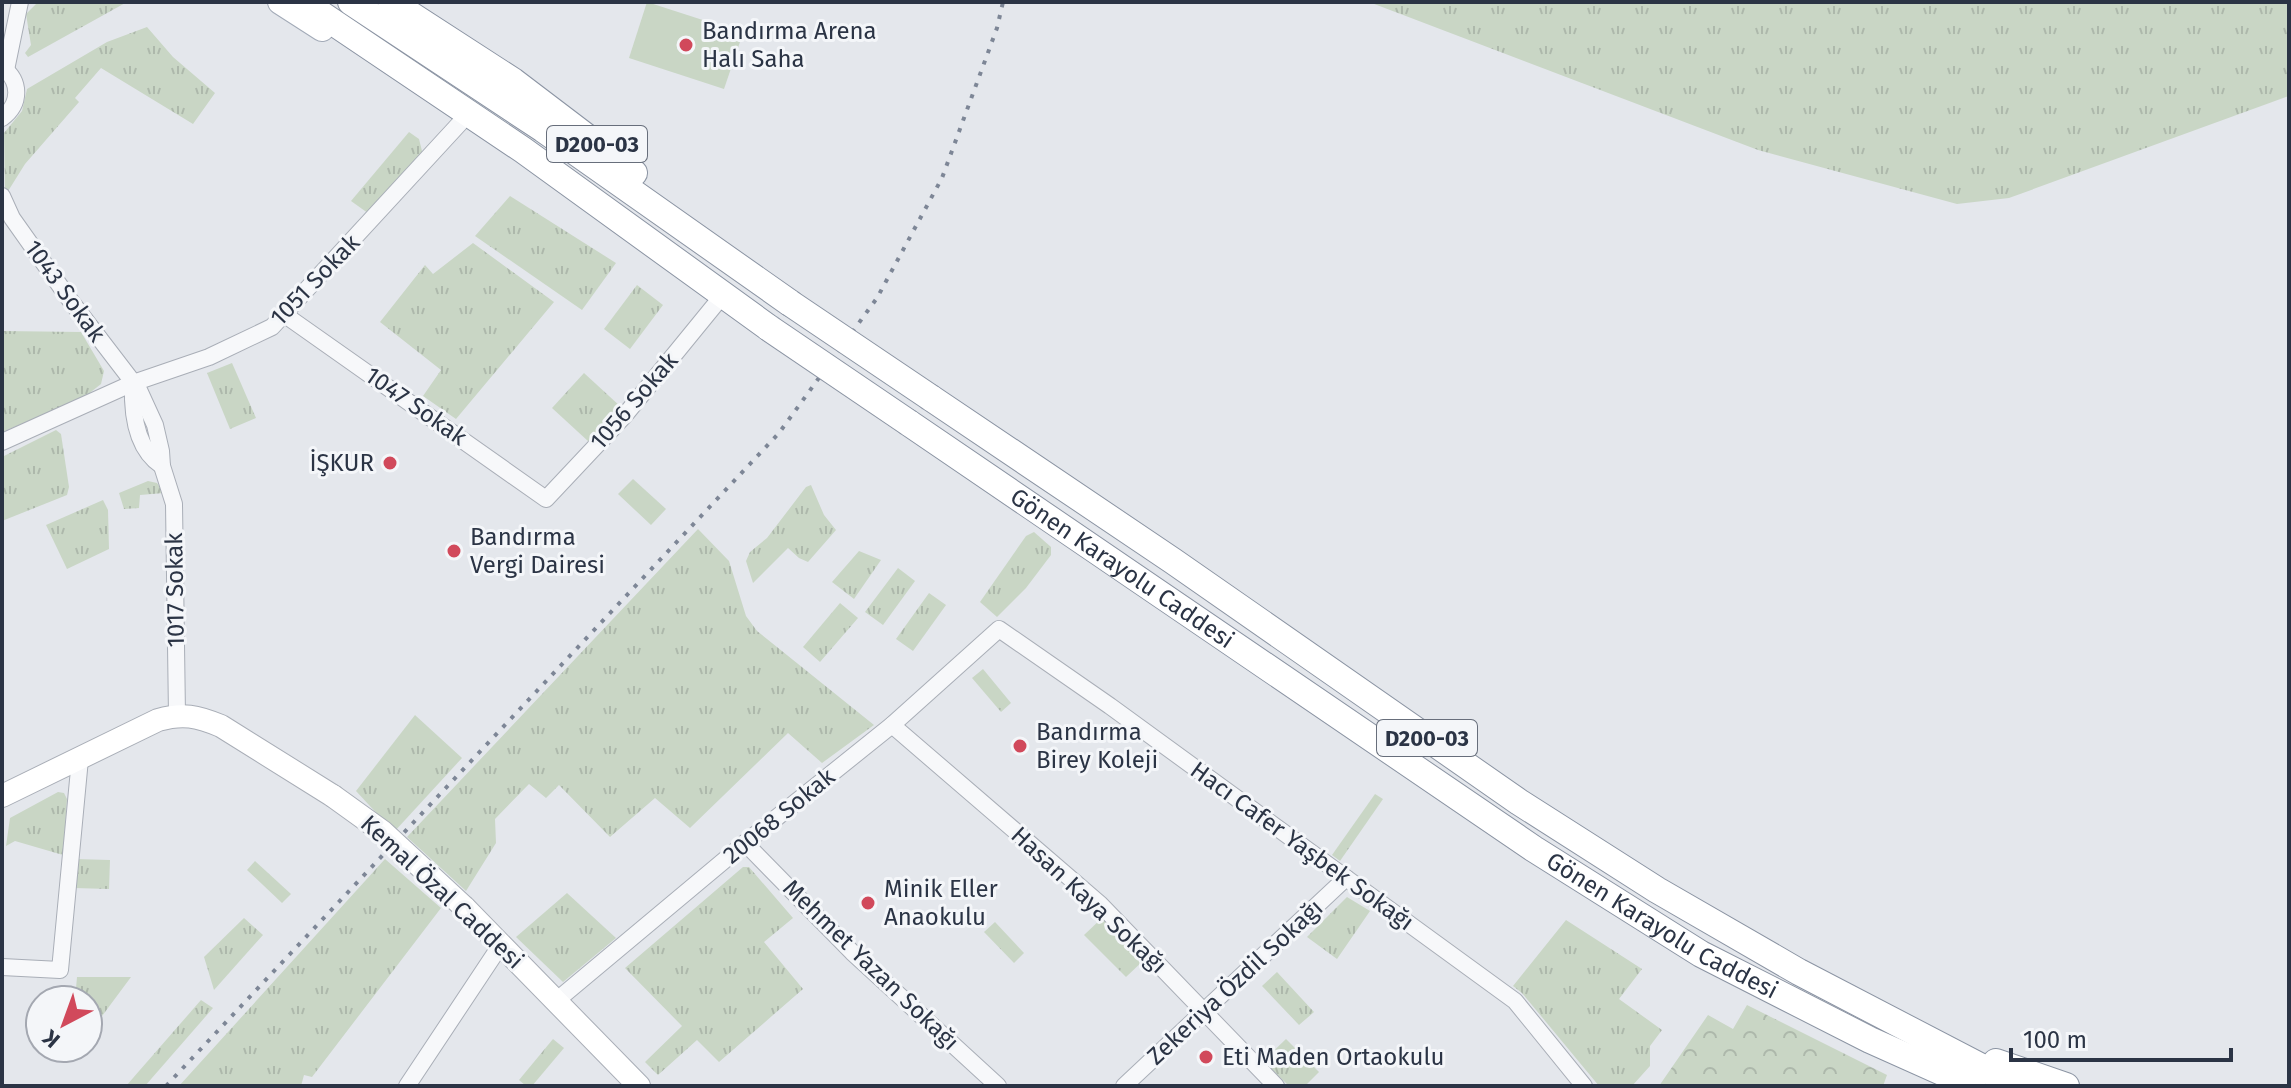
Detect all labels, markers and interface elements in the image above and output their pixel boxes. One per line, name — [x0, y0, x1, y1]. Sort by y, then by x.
place label: Bandırma Arena Halı Saha — [702, 17, 877, 73]
marker: Bandırma Arena Halı Saha — [677, 36, 695, 54]
road number: D200-03 — [547, 126, 647, 162]
street label: 1051 Sokak — [265, 228, 366, 331]
street label: 1043 Sokak — [19, 235, 112, 348]
street label: 1056 Sokak — [584, 346, 684, 455]
street label: 1047 Sokak — [360, 361, 473, 452]
place label: İŞKUR — [309, 449, 374, 477]
marker: İŞKUR — [381, 454, 399, 472]
street label: Gönen Karayolu Caddesi — [1005, 482, 1239, 654]
place label: Bandırma Vergi Dairesi — [470, 523, 605, 579]
street label: 1017 Sokak — [160, 532, 190, 648]
marker: Bandırma Vergi Dairesi — [445, 542, 463, 560]
place label: Bandırma Birey Koleji — [1036, 718, 1158, 774]
road number: D200-03 — [1377, 720, 1477, 756]
marker: Bandırma Birey Koleji — [1011, 737, 1029, 755]
street label: Hacı Cafer Yaşbek Sokağı — [1185, 756, 1419, 936]
street label: 20068 Sokak — [718, 762, 841, 869]
street label: Kemal Özal Caddesi — [355, 809, 529, 975]
street label: Hasan Kaya Sokağı — [1006, 821, 1172, 979]
street label: Gönen Karayolu Caddesi — [1541, 846, 1783, 1005]
street label: Mehmet Yazan Sokağı — [777, 874, 965, 1056]
place label: Minik Eller Anaokulu — [884, 875, 999, 931]
marker: Minik Eller Anaokulu — [859, 894, 877, 912]
street label: Zekeriya Özdil Sokağı — [1142, 894, 1328, 1070]
north arrow — [24, 984, 104, 1064]
scale bar — [2011, 1012, 2231, 1062]
text: K — [36, 1023, 65, 1053]
text: 100 m — [2023, 1026, 2087, 1054]
place label: Eti Maden Ortaokulu — [1222, 1043, 1444, 1071]
marker: Eti Maden Ortaokulu — [1197, 1048, 1215, 1066]

